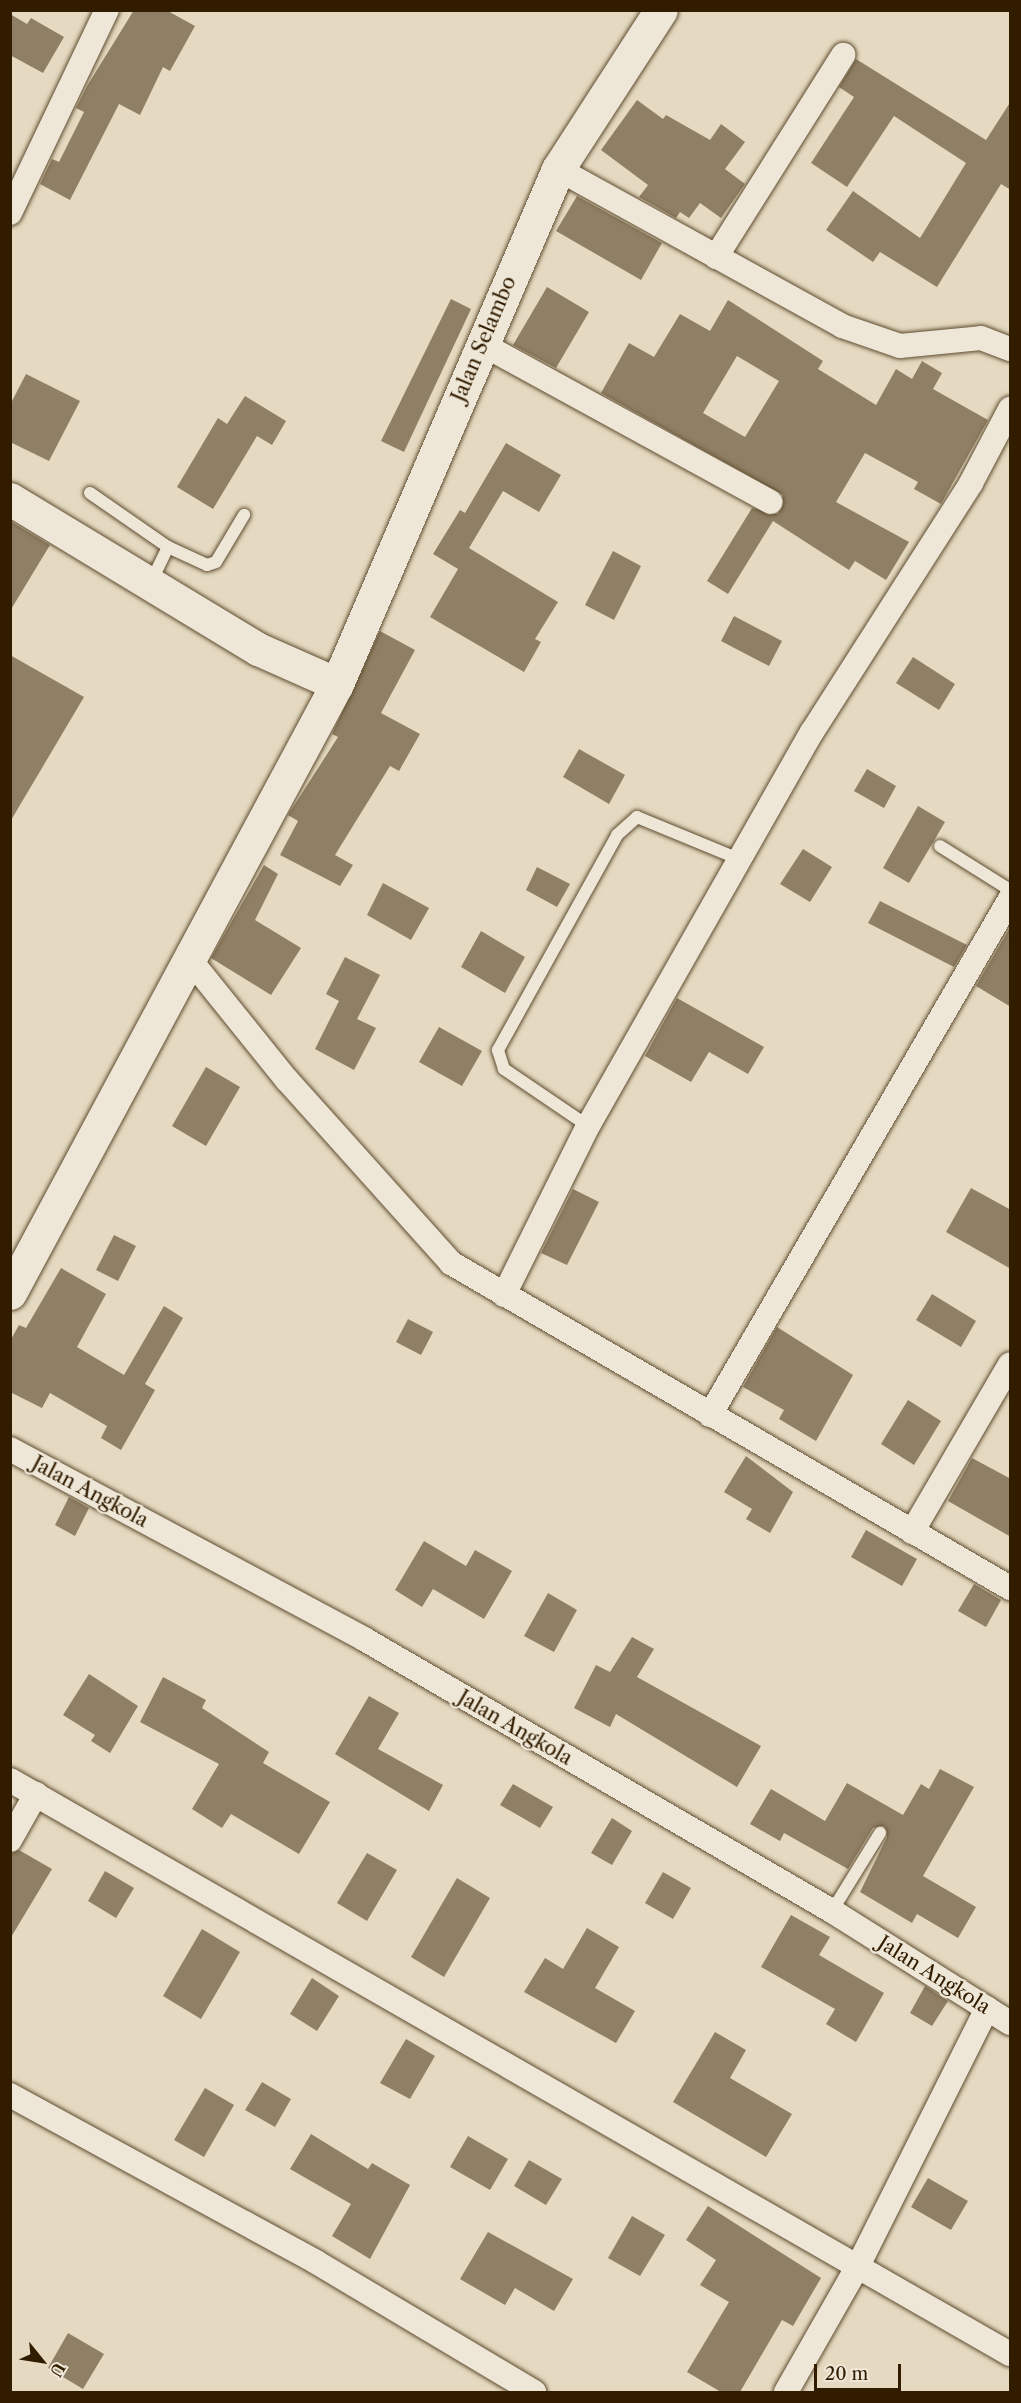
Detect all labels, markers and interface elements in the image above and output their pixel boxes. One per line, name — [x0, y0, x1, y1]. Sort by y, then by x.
street label: Jalan Selambo — [447, 272, 521, 406]
street label: Jalan Angkola — [27, 1451, 153, 1533]
street label: Jalan Angkola — [453, 1685, 577, 1771]
street label: Jalan Angkola — [873, 1931, 995, 2019]
north arrow — [12, 2331, 72, 2391]
scale bar — [817, 2352, 904, 2390]
text: U — [46, 2359, 69, 2381]
text: 20 m — [825, 2363, 868, 2385]

